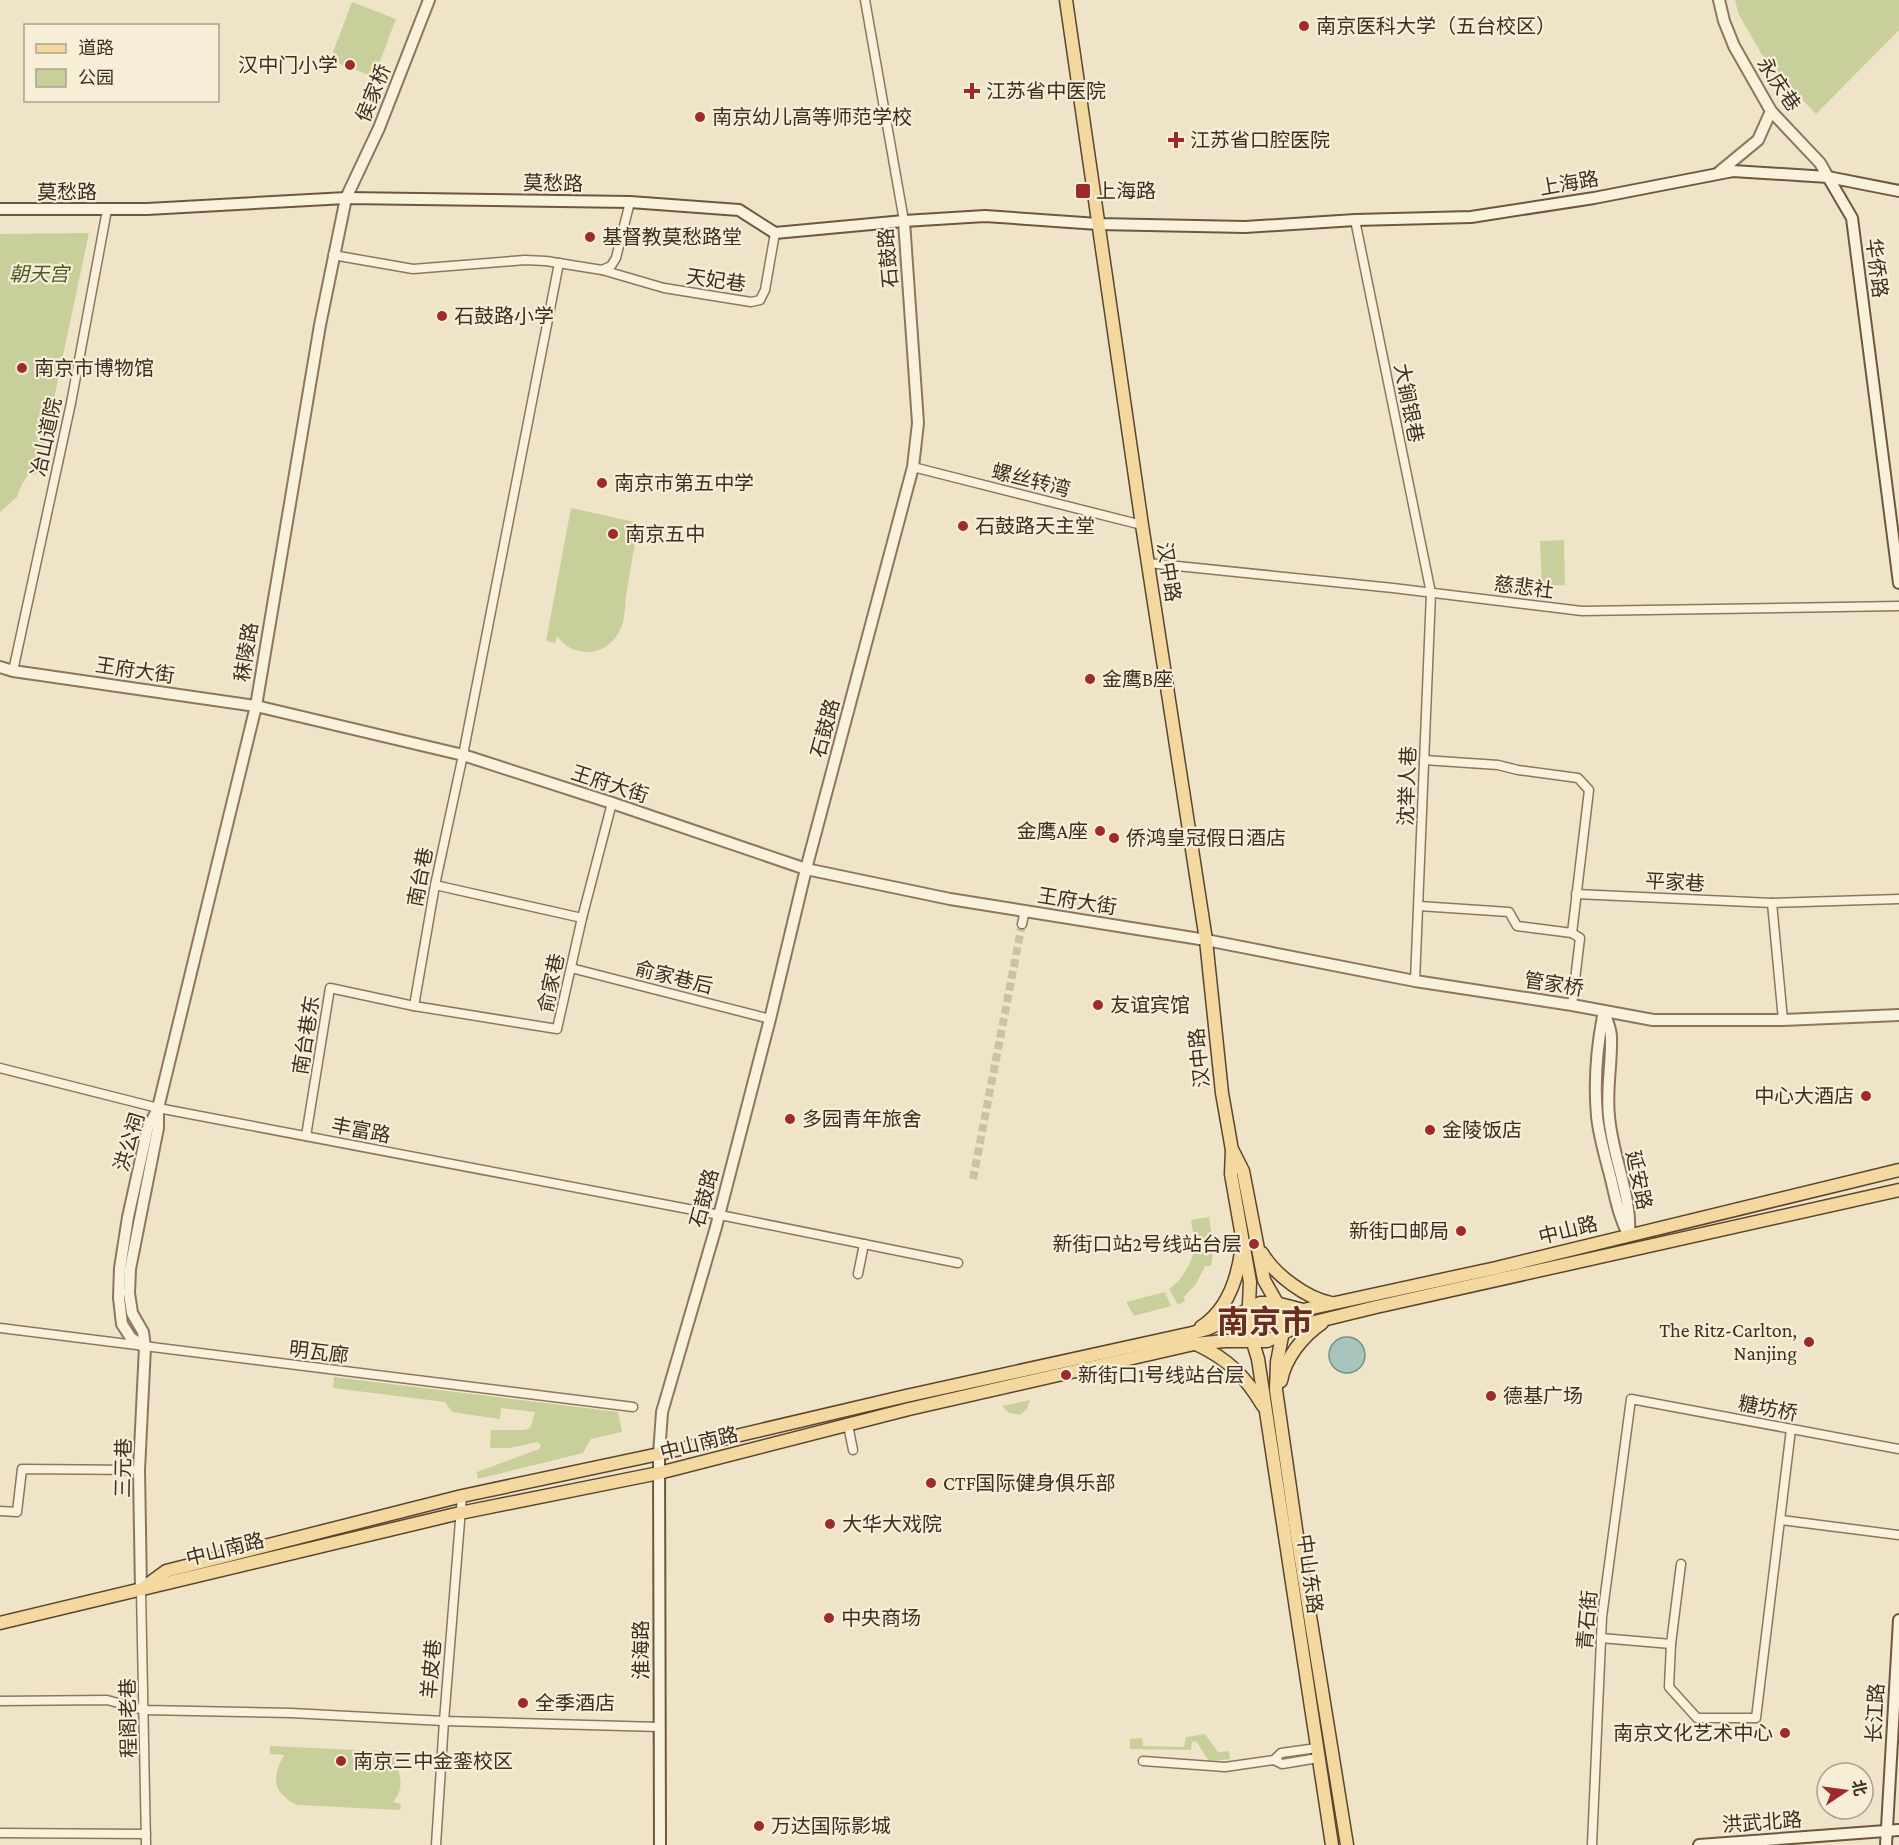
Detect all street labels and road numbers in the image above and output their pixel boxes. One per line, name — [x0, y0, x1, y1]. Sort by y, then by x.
street label: 永庆巷 — [1753, 53, 1805, 115]
street label: 侯家桥 — [352, 61, 394, 125]
street label: 上海路 — [1538, 167, 1600, 199]
street label: 莫愁路 — [523, 171, 583, 195]
street label: 莫愁路 — [37, 181, 97, 203]
street label: 石鼓路 — [874, 227, 902, 289]
street label: 华侨路 — [1862, 237, 1892, 299]
street label: 天妃巷 — [685, 265, 747, 295]
street label: 大锏银巷 — [1391, 362, 1427, 444]
street label: 冶山道院 — [27, 396, 65, 478]
street label: 螺丝转湾 — [990, 460, 1072, 500]
street label: 汉中路 — [1153, 541, 1185, 603]
street label: 慈悲社 — [1493, 572, 1555, 602]
street label: 秣陵路 — [230, 621, 262, 683]
street label: 王府大街 — [94, 654, 176, 686]
street label: 石鼓路 — [807, 696, 843, 760]
street label: 沈举人巷 — [1395, 746, 1419, 826]
street label: 王府大街 — [569, 761, 651, 807]
street label: 南台巷 — [403, 845, 437, 909]
street label: 平家巷 — [1644, 869, 1706, 895]
street label: 王府大街 — [1036, 884, 1118, 918]
street label: 俞家巷 — [534, 951, 568, 1015]
street label: 俞家巷后 — [633, 957, 715, 997]
street label: 管家桥 — [1523, 968, 1585, 1000]
street label: 南台巷东 — [289, 994, 323, 1076]
street label: 汉中路 — [1185, 1027, 1213, 1089]
street label: 洪公祠 — [110, 1110, 148, 1174]
street label: 丰富路 — [329, 1113, 393, 1147]
street label: 延安路 — [1622, 1148, 1656, 1212]
street label: 石鼓路 — [686, 1166, 722, 1230]
street label: 中山路 — [1536, 1212, 1600, 1248]
street label: 明瓦廊 — [288, 1337, 350, 1367]
street label: 糖坊桥 — [1736, 1391, 1800, 1425]
street label: 中山南路 — [658, 1423, 740, 1463]
street label: 三元巷 — [111, 1438, 135, 1498]
street label: 中山南路 — [184, 1529, 266, 1569]
street label: 中山东路 — [1294, 1533, 1326, 1615]
street label: 青石街 — [1573, 1589, 1601, 1651]
street label: 淮海路 — [630, 1620, 652, 1680]
street label: 羊皮巷 — [417, 1638, 445, 1700]
street label: 程阁老巷 — [116, 1678, 140, 1758]
street label: 长江路 — [1862, 1682, 1888, 1744]
street label: 洪武北路 — [1721, 1808, 1803, 1836]

